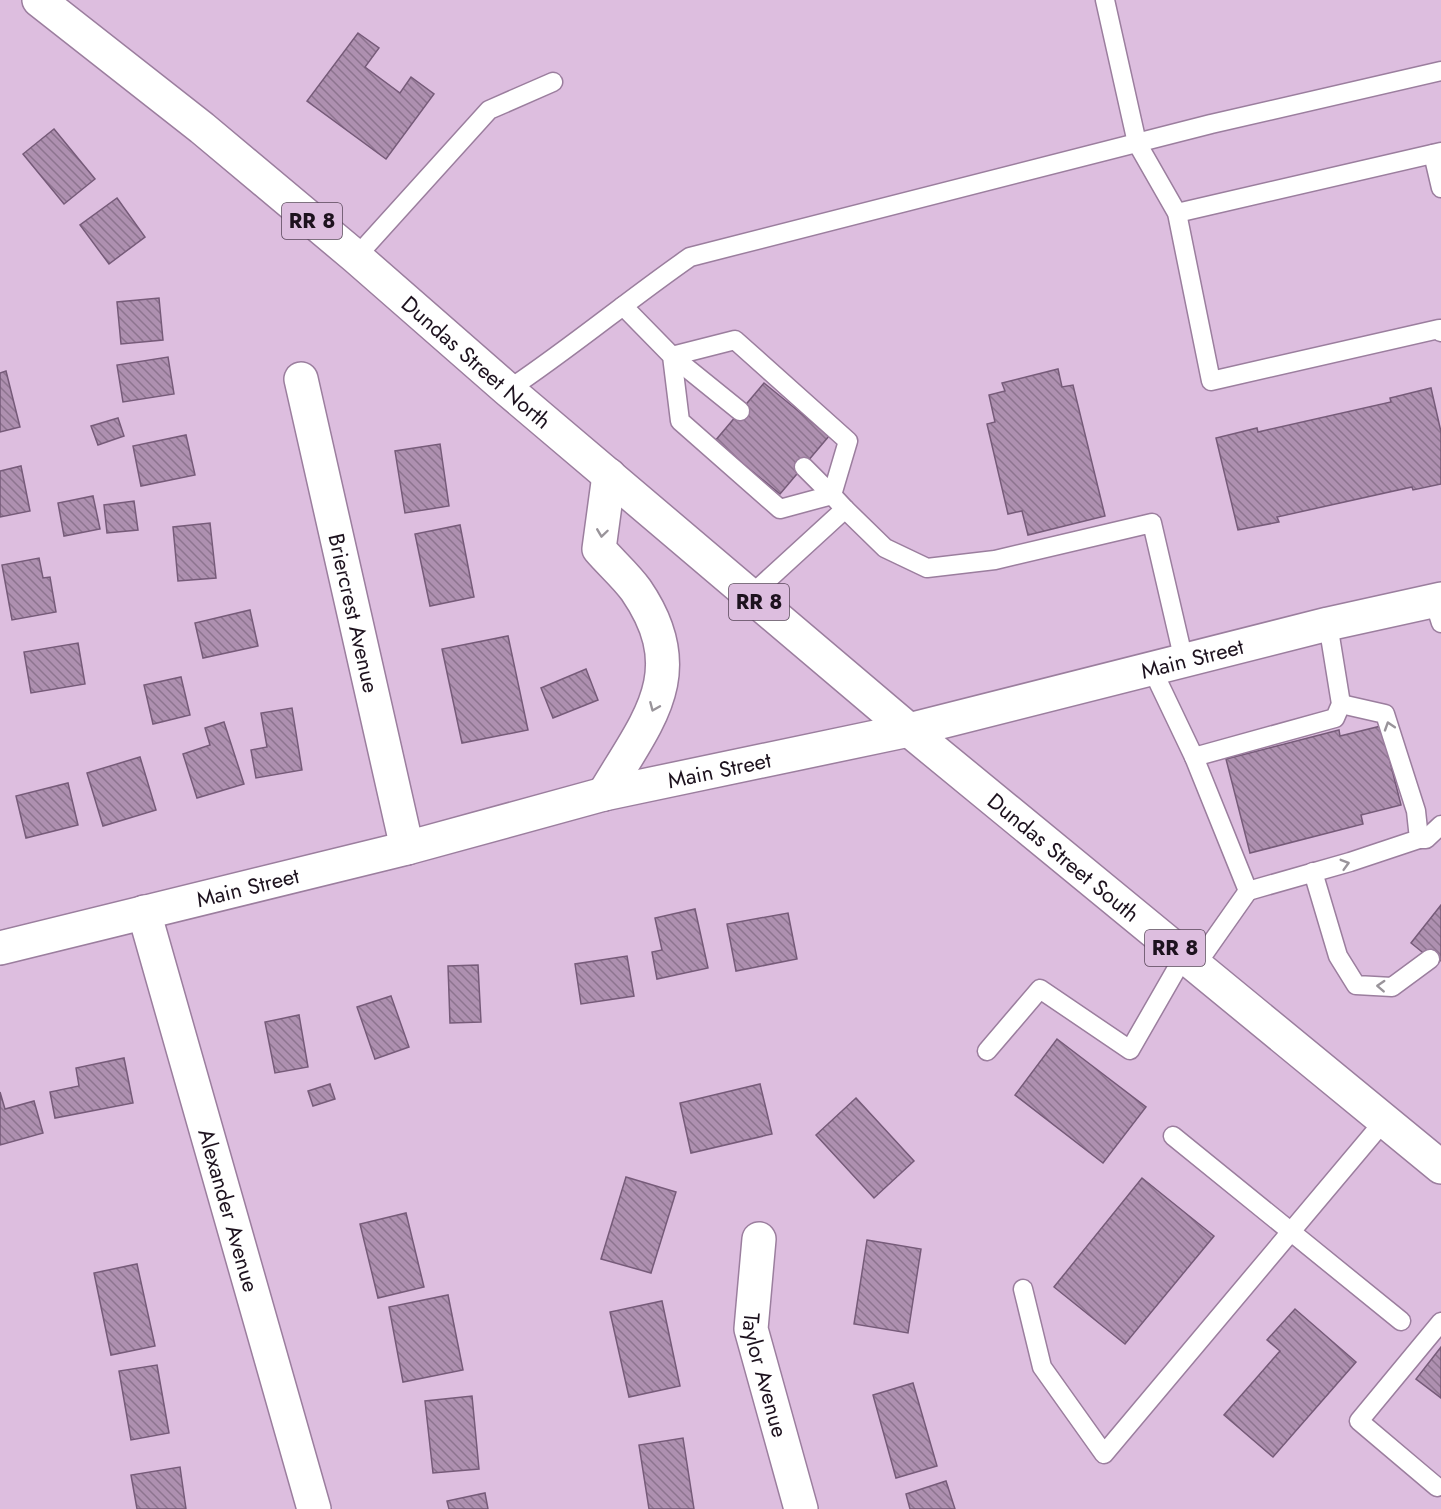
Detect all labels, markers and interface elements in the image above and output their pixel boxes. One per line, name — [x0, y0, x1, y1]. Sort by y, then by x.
road number: RR 8 — [282, 203, 342, 239]
street label: Dundas Street North — [395, 288, 558, 436]
one-way arrow — [596, 529, 608, 538]
street label: Briercrest Avenue — [320, 530, 387, 696]
road number: RR 8 — [729, 584, 789, 620]
street label: Main Street — [1137, 630, 1248, 687]
one-way arrow — [650, 700, 662, 711]
one-way arrow — [1384, 721, 1396, 732]
street label: Main Street — [665, 743, 774, 796]
street label: Dundas Street South — [981, 785, 1147, 929]
one-way arrow — [1340, 858, 1350, 871]
street label: Main Street — [193, 859, 303, 915]
road number: RR 8 — [1145, 930, 1205, 966]
one-way arrow — [1376, 980, 1385, 993]
street label: Alexander Avenue — [190, 1125, 267, 1296]
street label: Taylor Avenue — [735, 1311, 796, 1441]

